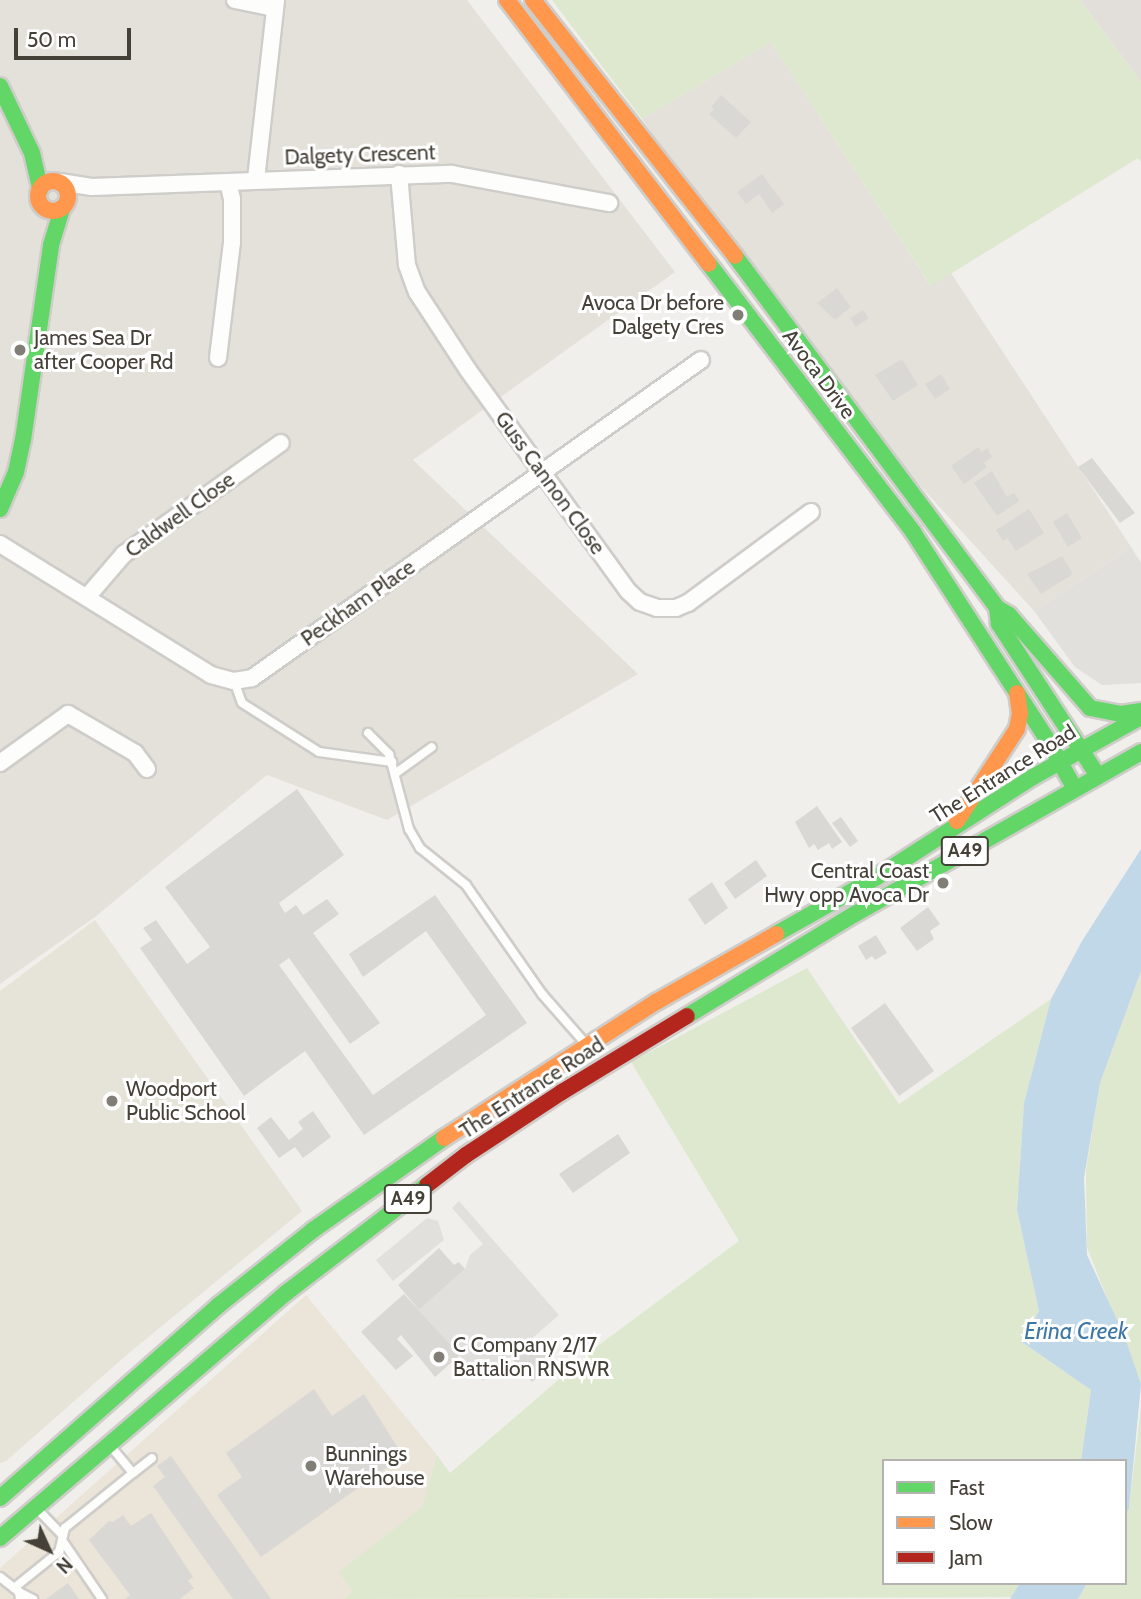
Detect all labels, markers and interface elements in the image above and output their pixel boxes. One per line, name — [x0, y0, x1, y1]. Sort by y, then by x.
scale bar — [18, 14, 135, 58]
text: 50 m — [27, 27, 76, 52]
street label: Dalgety Crescent — [284, 140, 436, 170]
place label: Avoca Dr before Dalgety Cres — [581, 290, 724, 340]
marker: Avoca Dr before Dalgety Cres — [730, 307, 746, 323]
street label: Avoca Drive — [777, 324, 861, 424]
place label: James Sea Dr after Cooper Rd — [34, 325, 174, 375]
marker: James Sea Dr after Cooper Rd — [12, 342, 28, 358]
street label: Guss Cannon Close — [490, 407, 610, 559]
street label: Caldwell Close — [120, 467, 240, 563]
street label: Peckham Place — [296, 555, 420, 651]
street label: The Entrance Road — [926, 719, 1080, 829]
road number: A49 — [940, 836, 990, 866]
place label: Central Coast Hwy opp Avoca Dr — [764, 858, 929, 908]
marker: Central Coast Hwy opp Avoca Dr — [935, 875, 951, 891]
street label: The Entrance Road — [455, 1032, 609, 1144]
place label: Woodport Public School — [126, 1076, 245, 1126]
marker: Woodport Public School — [104, 1093, 120, 1109]
road number: A49 — [384, 1184, 432, 1214]
water label: Erina Creek — [1024, 1317, 1128, 1345]
place label: C Company 2/17 Battalion RNSWR — [453, 1332, 609, 1382]
marker: C Company 2/17 Battalion RNSWR — [431, 1349, 447, 1365]
place label: Bunnings Warehouse — [325, 1441, 425, 1491]
marker: Bunnings Warehouse — [303, 1458, 319, 1474]
legend — [882, 1459, 1127, 1585]
text: Fast — [949, 1475, 985, 1500]
text: Slow — [949, 1510, 993, 1535]
north arrow — [14, 1515, 84, 1585]
text: Jam — [949, 1545, 983, 1570]
text: N — [51, 1552, 77, 1578]

